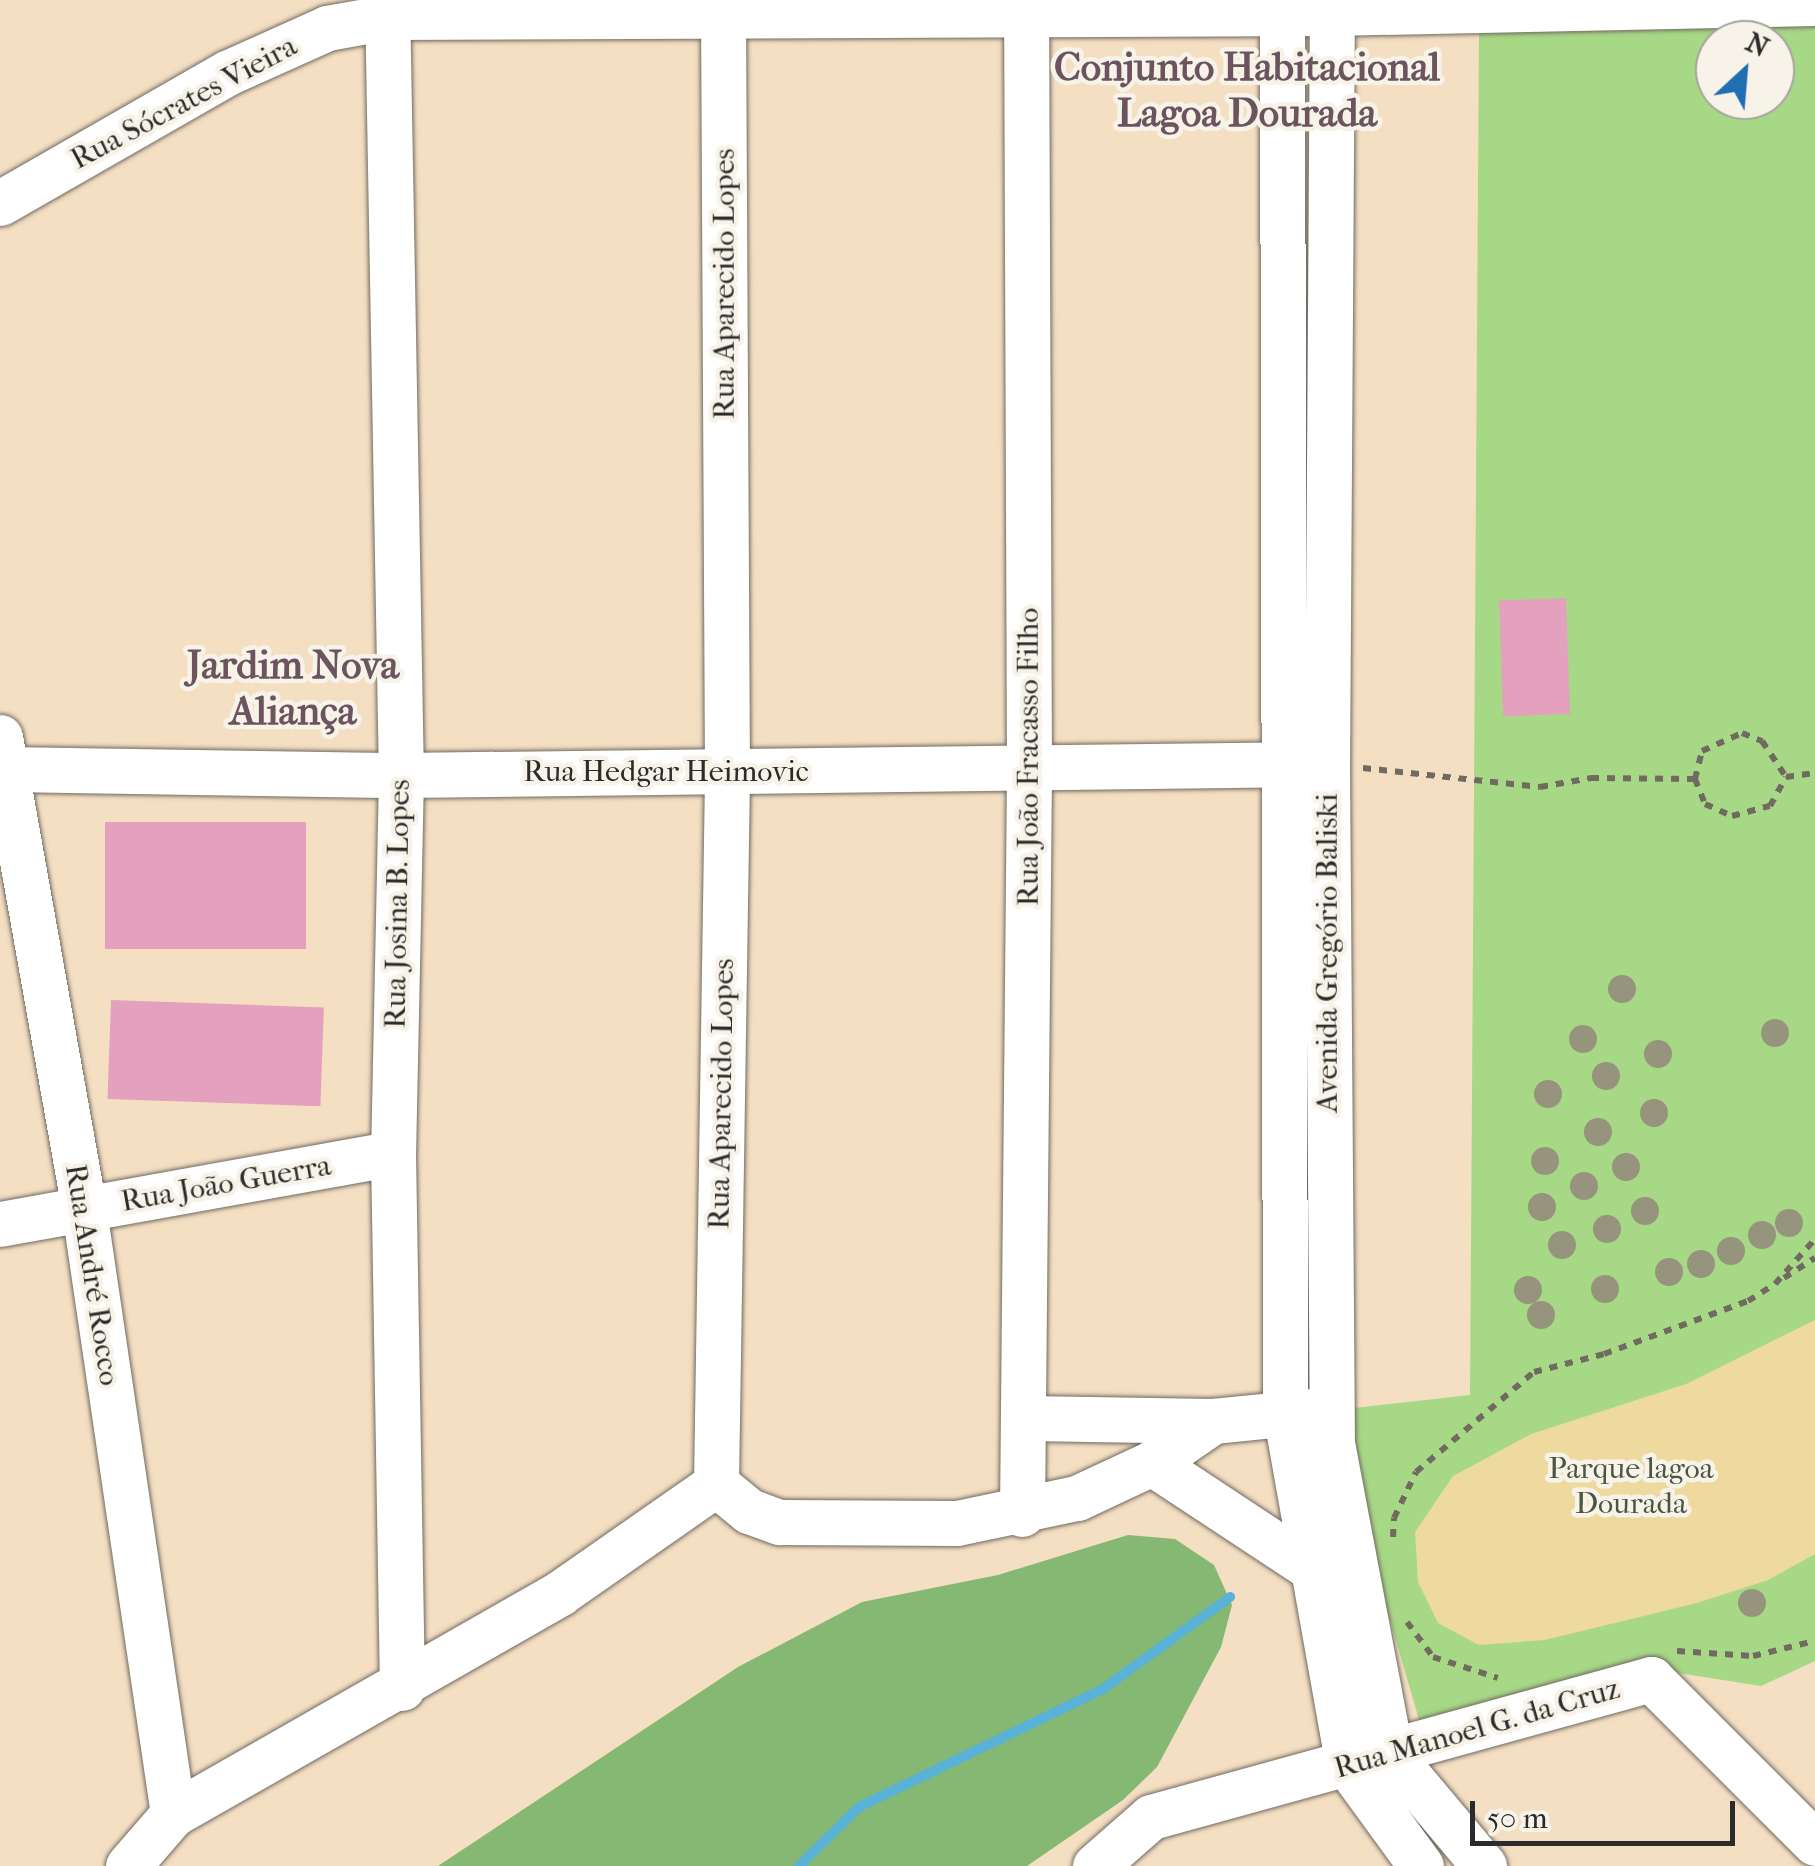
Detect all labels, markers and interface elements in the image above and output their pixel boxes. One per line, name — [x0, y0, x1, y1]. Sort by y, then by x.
north arrow — [1695, 20, 1795, 120]
text: N — [1741, 25, 1774, 64]
street label: Rua Sócrates Vieira — [65, 28, 303, 178]
district label: Conjunto Habitacional Lagoa Dourada — [1054, 43, 1440, 137]
street label: Rua Aparecido Lopes — [707, 148, 743, 420]
street label: Rua João Fracasso Filho — [1011, 608, 1047, 906]
district label: Jardim Nova Aliança — [187, 641, 399, 735]
street label: Rua Hedgar Heimovic — [523, 754, 809, 790]
street label: Rua Josina B. Lopes — [378, 779, 418, 1029]
street label: Avenida Gregório Baliski — [1310, 793, 1346, 1113]
street label: Rua Aparecido Lopes — [702, 958, 742, 1230]
street label: Rua João Guerra — [118, 1148, 334, 1220]
street label: Rua André Rocco — [57, 1162, 127, 1388]
park label: Parque lagoa Dourada — [1548, 1451, 1714, 1522]
street label: Rua Manoel G. da Cruz — [1330, 1671, 1624, 1787]
scale bar — [1475, 1781, 1740, 1843]
text: 50 m — [1487, 1801, 1548, 1836]

